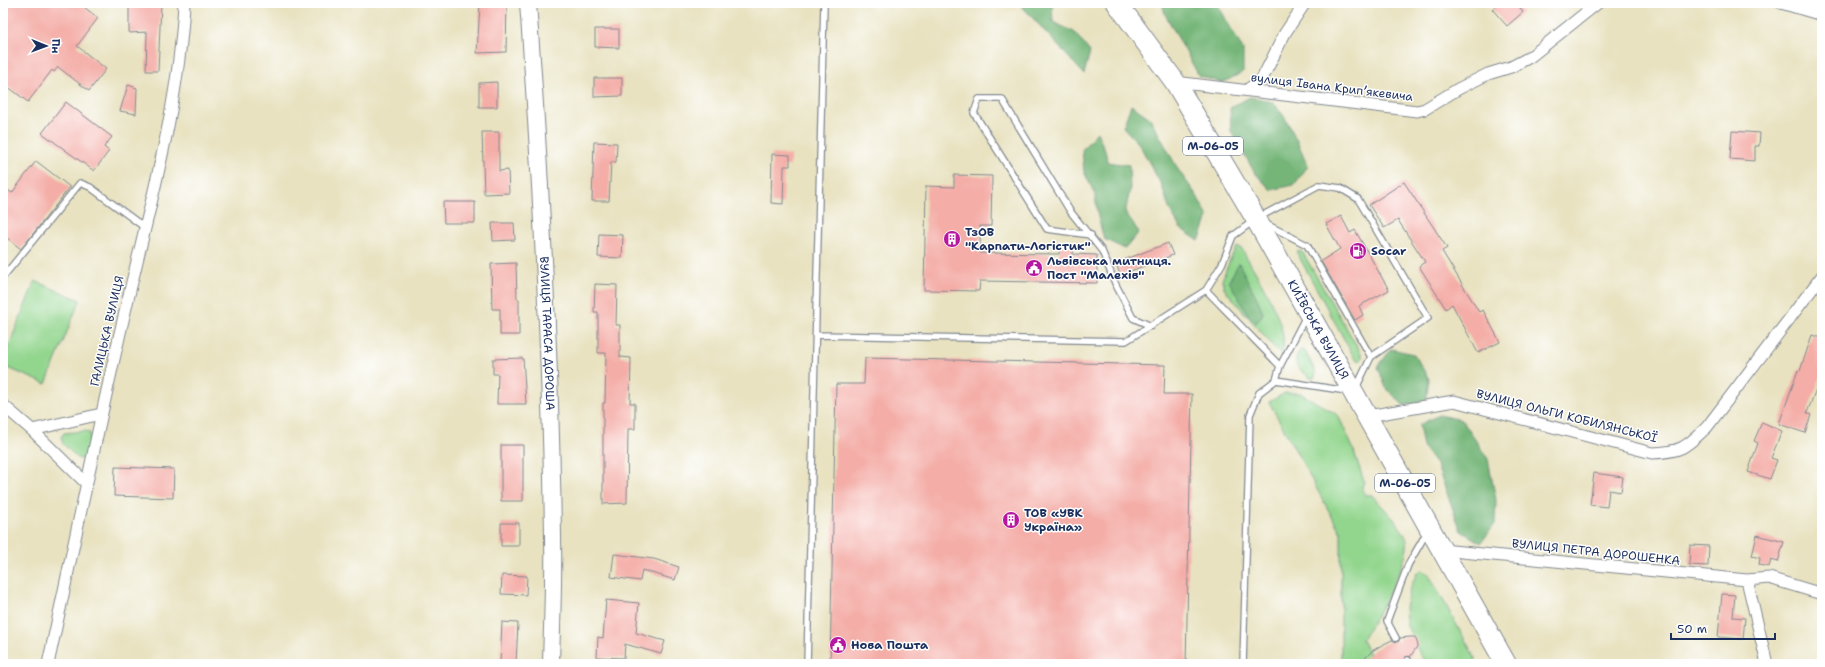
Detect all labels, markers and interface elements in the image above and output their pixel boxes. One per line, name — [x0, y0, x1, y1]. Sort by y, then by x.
north arrow — [26, 26, 66, 66]
text: Пн — [48, 39, 63, 54]
street label: вулиця Івана Крипʼякевича — [1250, 69, 1415, 105]
road number: М-06-05 — [1183, 137, 1243, 155]
place label: ТзОВ "Карпати-Логістик" — [965, 224, 1091, 254]
building icon: ТзОВ "Карпати-Логістик" — [942, 229, 962, 249]
fuel station icon: Socar — [1348, 241, 1368, 261]
place label: Socar — [1371, 243, 1407, 259]
place label: Львівська митниця. Пост "Малехів" — [1047, 253, 1172, 283]
street label: ВУЛИЦЯ ТАРАСА ДОРОША — [536, 256, 558, 411]
public building icon: Львівська митниця. Пост "Малехів" — [1024, 258, 1044, 278]
street label: ГАЛИЦЬКА ВУЛИЦЯ — [86, 274, 128, 388]
street label: КИЇВСЬКА ВУЛИЦЯ — [1284, 277, 1352, 382]
street label: ВУЛИЦЯ ОЛЬГИ КОБИЛЯНСЬКОЇ — [1475, 386, 1660, 446]
road number: М-06-05 — [1375, 474, 1435, 492]
place label: ТОВ «УВК Україна» — [1024, 505, 1083, 535]
building icon: ТОВ «УВК Україна» — [1001, 510, 1021, 530]
street label: ВУЛИЦЯ ПЕТРА ДОРОШЕНКА — [1511, 535, 1681, 569]
scale bar — [1671, 615, 1775, 641]
text: 50 m — [1677, 621, 1707, 637]
public building icon: Нова Пошта — [828, 635, 848, 655]
place label: Нова Пошта — [851, 637, 929, 653]

